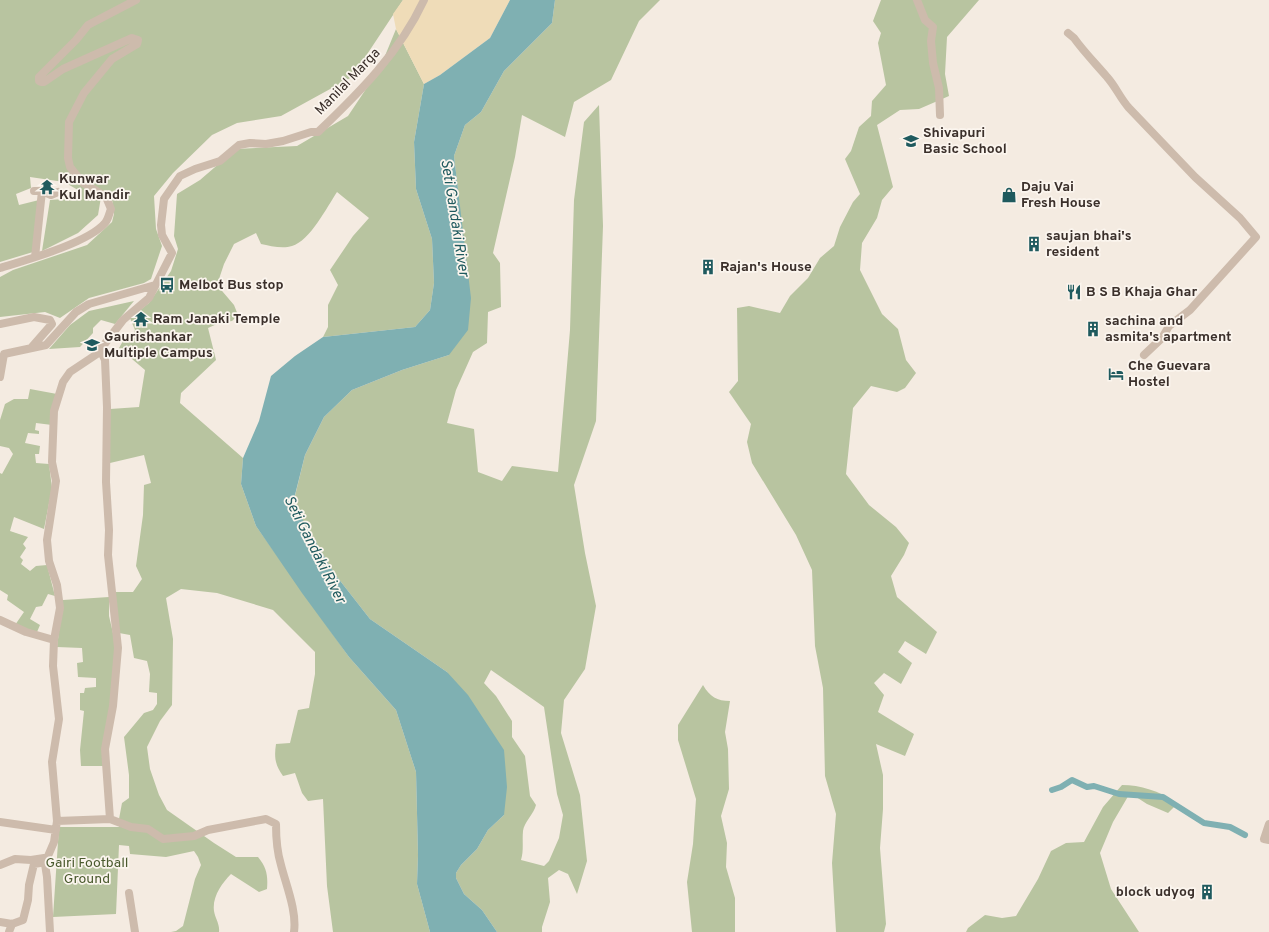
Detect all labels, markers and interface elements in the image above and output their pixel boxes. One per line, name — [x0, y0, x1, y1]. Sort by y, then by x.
street label: Manilal Marga — [312, 45, 384, 119]
place label: Shivapuri Basic School — [923, 125, 1007, 158]
school or university icon: Shivapuri Basic School — [902, 132, 920, 150]
water label: Seti Gandaki River — [435, 158, 473, 279]
place label: Kunwar Kul Mandir — [59, 171, 130, 204]
temple icon: Kunwar Kul Mandir — [38, 178, 56, 196]
place label: Daju Vai Fresh House — [1021, 179, 1101, 212]
shop icon: Daju Vai Fresh House — [1000, 186, 1018, 204]
place label: saujan bhai's resident — [1046, 228, 1132, 261]
building icon: saujan bhai's resident — [1025, 235, 1043, 253]
building icon: Rajan's House — [699, 258, 717, 276]
place label: Rajan's House — [720, 259, 812, 276]
bus stop icon: Melbot Bus stop — [158, 276, 176, 294]
place label: Melbot Bus stop — [179, 277, 284, 294]
restaurant icon: B S B Khaja Ghar — [1065, 283, 1083, 301]
place label: B S B Khaja Ghar — [1086, 284, 1197, 301]
temple icon: Ram Janaki Temple — [132, 310, 150, 328]
place label: Ram Janaki Temple — [153, 311, 281, 328]
place label: sachina and asmita's apartment — [1105, 313, 1231, 346]
building icon: sachina and asmita's apartment — [1084, 320, 1102, 338]
place label: Gaurishankar Multiple Campus — [104, 329, 213, 362]
school or university icon: Gaurishankar Multiple Campus — [83, 336, 101, 354]
place label: Che Guevara Hostel — [1128, 358, 1211, 391]
hotel icon: Che Guevara Hostel — [1107, 365, 1125, 383]
water label: Seti Gandaki River — [279, 493, 350, 608]
park label: Gairi Football Ground — [45, 855, 129, 888]
building icon: block udyog — [1198, 883, 1216, 901]
place label: block udyog — [1116, 884, 1195, 901]

